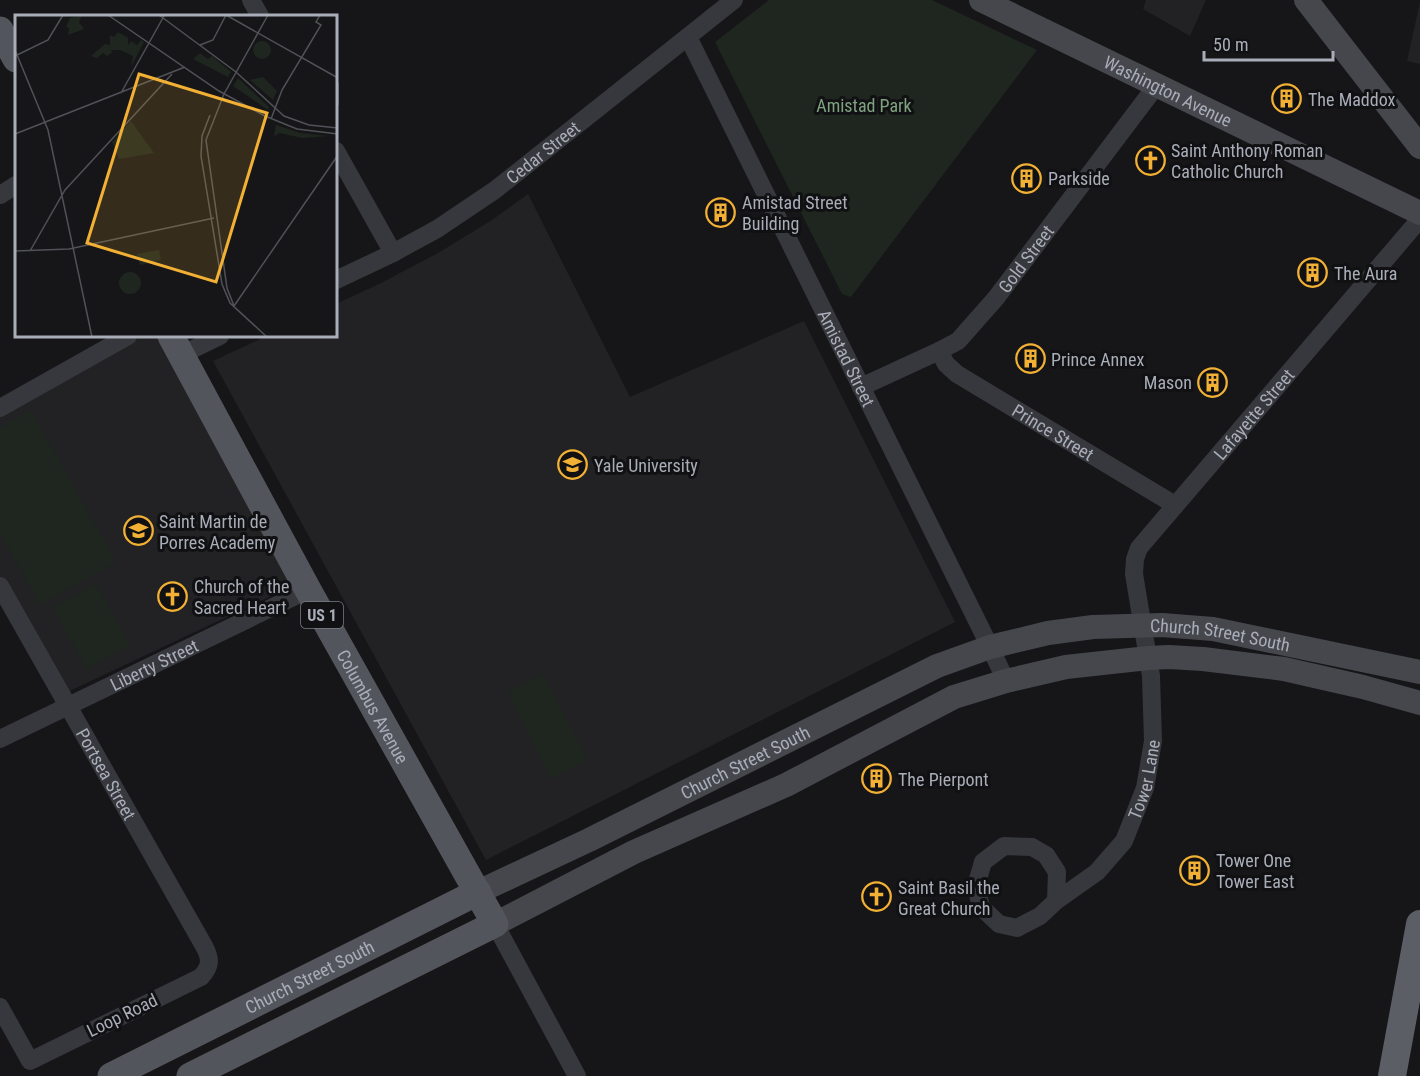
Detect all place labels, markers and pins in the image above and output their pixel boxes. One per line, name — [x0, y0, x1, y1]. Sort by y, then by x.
building icon: The Maddox — [1271, 83, 1303, 115]
place label: The Maddox — [1308, 89, 1396, 110]
place label: Saint Anthony Roman Catholic Church — [1171, 140, 1323, 182]
church icon: Saint Anthony Roman Catholic Church — [1134, 144, 1166, 176]
building icon: Parkside — [1011, 162, 1043, 194]
place label: Parkside — [1048, 168, 1110, 189]
place label: Amistad Street Building — [742, 192, 847, 234]
building icon: Amistad Street Building — [705, 196, 737, 228]
building icon: The Aura — [1297, 257, 1329, 289]
place label: The Aura — [1334, 263, 1397, 284]
building icon: Prince Annex — [1014, 343, 1046, 375]
place label: Prince Annex — [1051, 349, 1144, 370]
building icon: Mason — [1197, 366, 1229, 398]
place label: Mason — [1144, 372, 1192, 393]
school or university icon: Yale University — [557, 449, 589, 481]
place label: Yale University — [594, 455, 698, 476]
place label: Saint Martin de Porres Academy — [159, 511, 276, 553]
school or university icon: Saint Martin de Porres Academy — [122, 515, 154, 547]
place label: Church of the Sacred Heart — [194, 576, 289, 618]
church icon: Church of the Sacred Heart — [157, 580, 189, 612]
building icon: The Pierpont — [861, 763, 893, 795]
place label: The Pierpont — [898, 769, 989, 790]
place label: Tower One Tower East — [1216, 850, 1294, 892]
building icon: Tower One Tower East — [1179, 854, 1211, 886]
place label: Saint Basil the Great Church — [898, 877, 1000, 919]
church icon: Saint Basil the Great Church — [861, 881, 893, 913]

